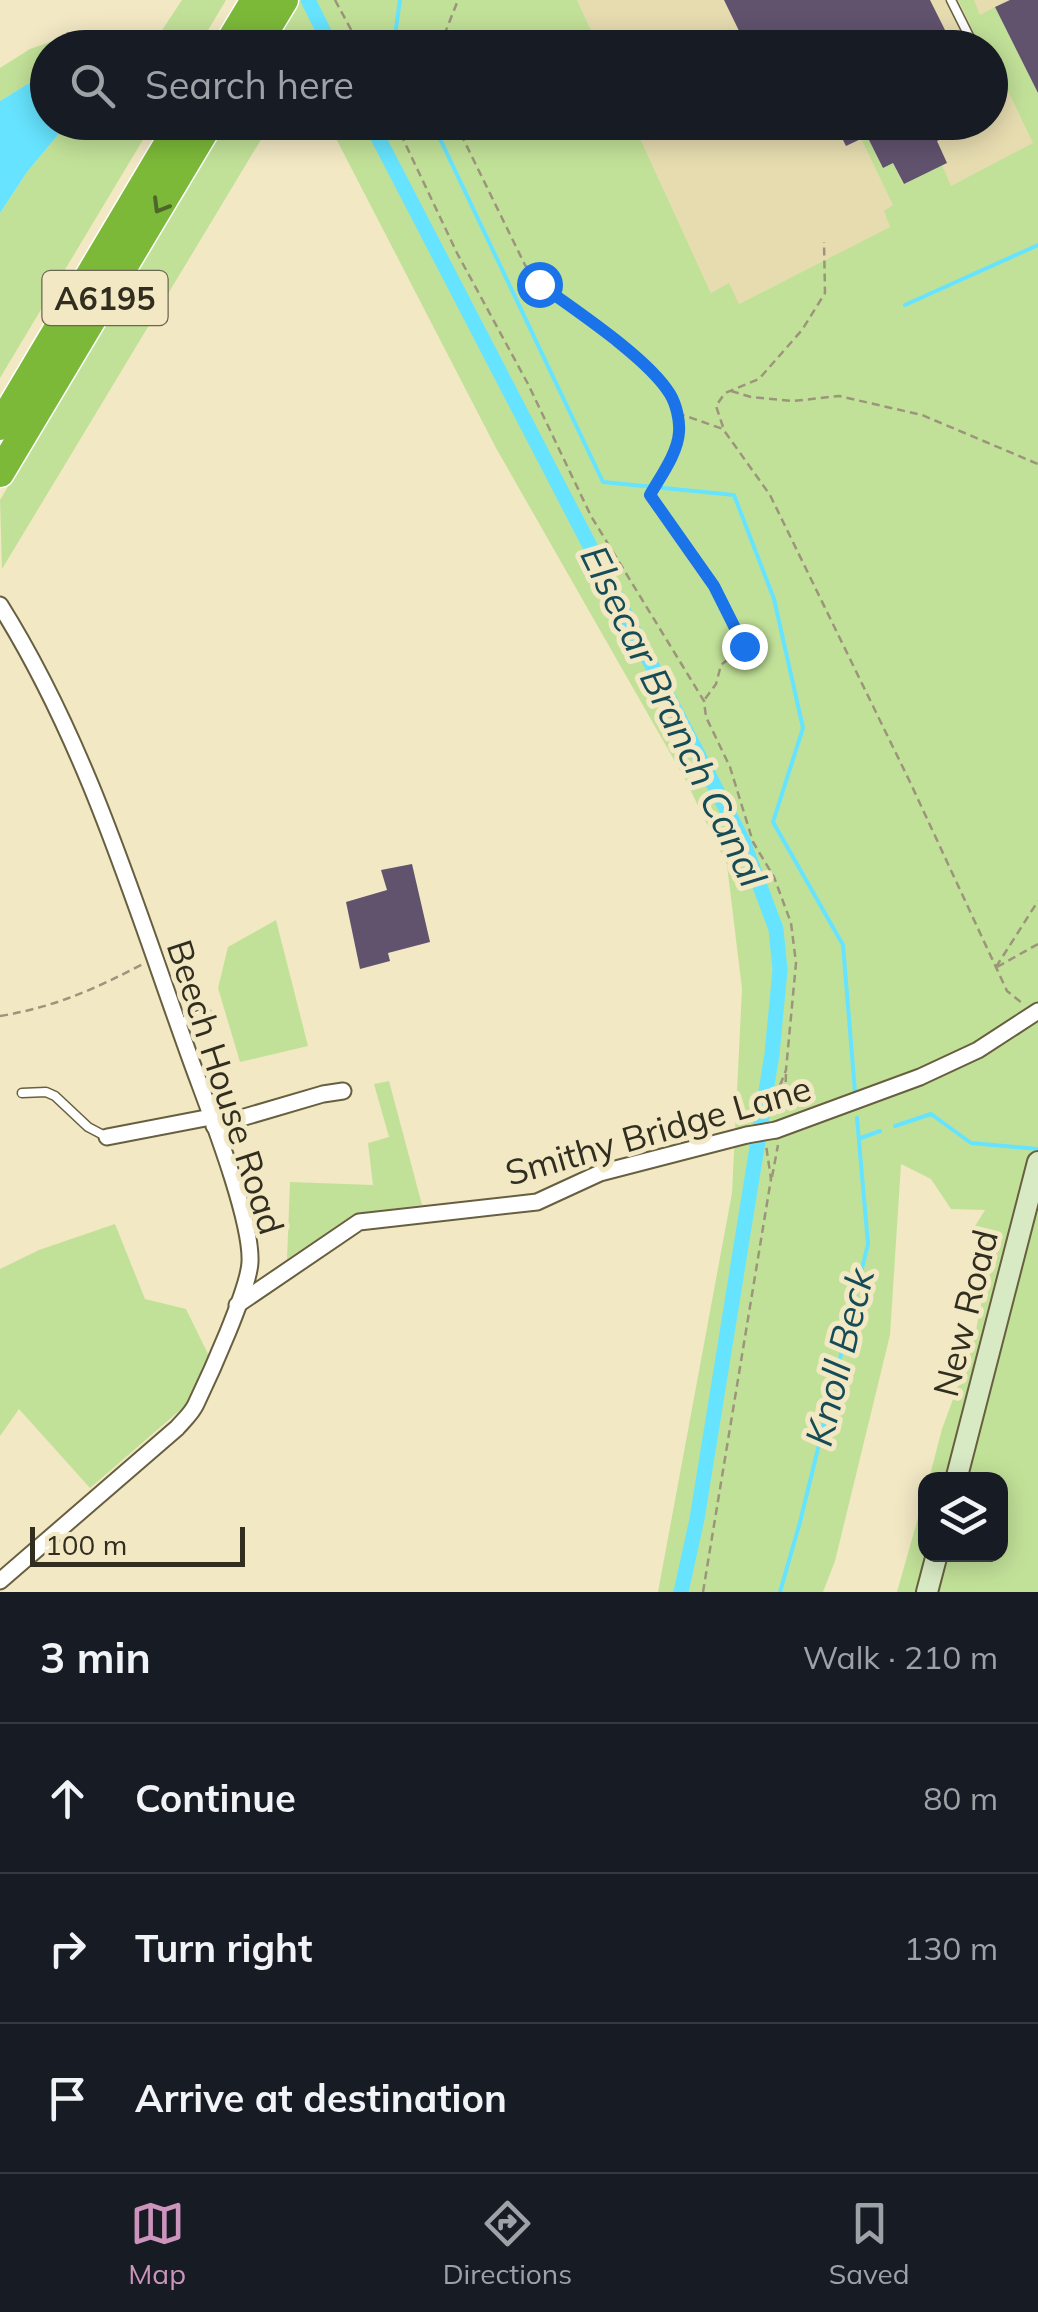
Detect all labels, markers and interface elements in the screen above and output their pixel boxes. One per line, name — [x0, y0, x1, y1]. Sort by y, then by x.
search box — [30, 30, 1008, 140]
icon: search — [65, 58, 120, 113]
text: Search here — [145, 61, 354, 109]
one-way arrow — [153, 195, 172, 213]
route start — [517, 262, 563, 308]
road number: A6195 — [42, 271, 168, 325]
water label: Elsecar Branch Canal — [570, 537, 778, 895]
route end — [722, 624, 768, 670]
street label: Beech House Road — [158, 934, 294, 1240]
street label: Smithy Bridge Lane — [500, 1065, 816, 1195]
street label: New Road — [923, 1225, 1007, 1401]
water label: Knoll Beck — [794, 1262, 885, 1451]
map controls — [918, 1472, 1008, 1562]
button: layers — [918, 1472, 1008, 1562]
scale bar — [30, 1522, 245, 1566]
text: 100 m — [45, 1527, 127, 1562]
text: 3 min — [40, 1631, 151, 1684]
text: Walk · 210 m — [803, 1637, 998, 1677]
icon: ahead — [40, 1771, 95, 1826]
text: Continue — [135, 1774, 296, 1822]
text: 80 m — [923, 1778, 998, 1818]
icon: right — [40, 1921, 95, 1976]
text: Turn right — [135, 1924, 312, 1972]
text: 130 m — [904, 1928, 998, 1968]
icon: arrive — [40, 2071, 95, 2126]
text: Arrive at destination — [135, 2074, 507, 2122]
tab: Map — [128, 2196, 186, 2291]
tab: Directions — [443, 2196, 572, 2291]
tab: Saved — [829, 2196, 910, 2291]

